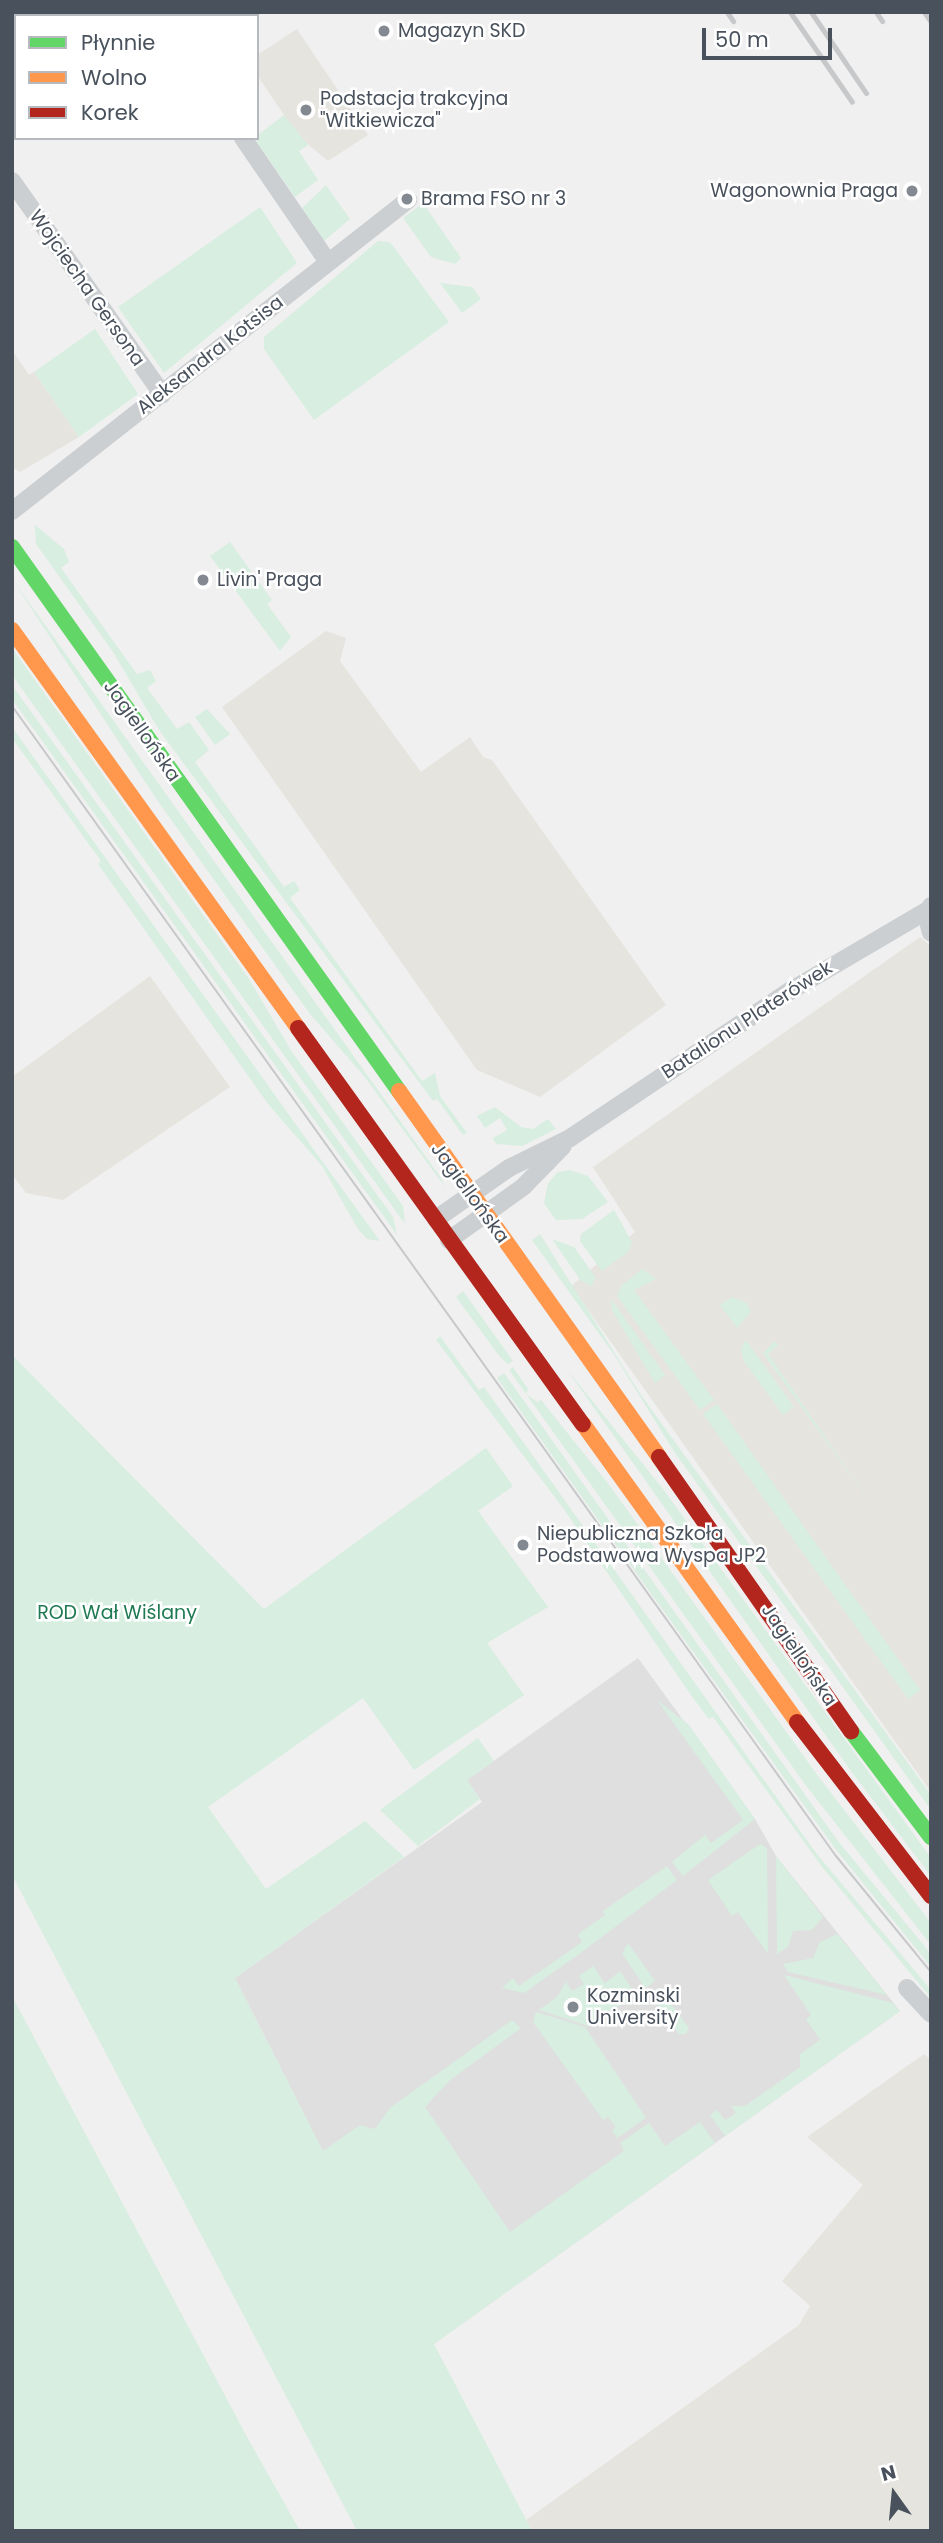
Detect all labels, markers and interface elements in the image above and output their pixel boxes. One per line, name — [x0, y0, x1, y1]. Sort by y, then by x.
legend — [14, 14, 259, 140]
scale bar — [705, 14, 834, 58]
place label: Magazyn SKD — [398, 20, 525, 42]
marker: Magazyn SKD — [376, 23, 392, 39]
text: 50 m — [715, 25, 769, 54]
text: Płynnie — [81, 28, 155, 57]
text: Wolno — [81, 63, 147, 92]
place label: Podstacja trakcyjna "Witkiewicza" — [320, 88, 508, 132]
text: Korek — [81, 98, 139, 127]
marker: Podstacja trakcyjna "Witkiewicza" — [298, 102, 314, 118]
place label: Wagonownia Praga — [710, 180, 898, 202]
marker: Wagonownia Praga — [904, 183, 920, 199]
place label: Brama FSO nr 3 — [421, 188, 566, 210]
marker: Brama FSO nr 3 — [399, 191, 415, 207]
street label: Wojciecha Gersona — [24, 205, 150, 371]
street label: Aleksandra Kotsisa — [132, 291, 288, 419]
place label: Livin' Praga — [217, 569, 322, 591]
marker: Livin' Praga — [195, 572, 211, 588]
street label: Jagiellońska — [99, 676, 185, 786]
street label: Batalionu Platerówek — [657, 956, 837, 1084]
street label: Jagiellońska — [426, 1138, 514, 1248]
place label: Niepubliczna Szkoła Podstawowa Wyspa JP2 — [537, 1523, 766, 1567]
marker: Niepubliczna Szkoła Podstawowa Wyspa JP2 — [515, 1537, 531, 1553]
street label: Jagiellońska — [756, 1600, 842, 1710]
park label: ROD Wał Wiślany — [37, 1602, 197, 1624]
place label: Kozminski University — [587, 1985, 680, 2029]
marker: Kozminski University — [565, 1999, 581, 2015]
text: N — [878, 2458, 899, 2488]
north arrow — [859, 2459, 929, 2529]

